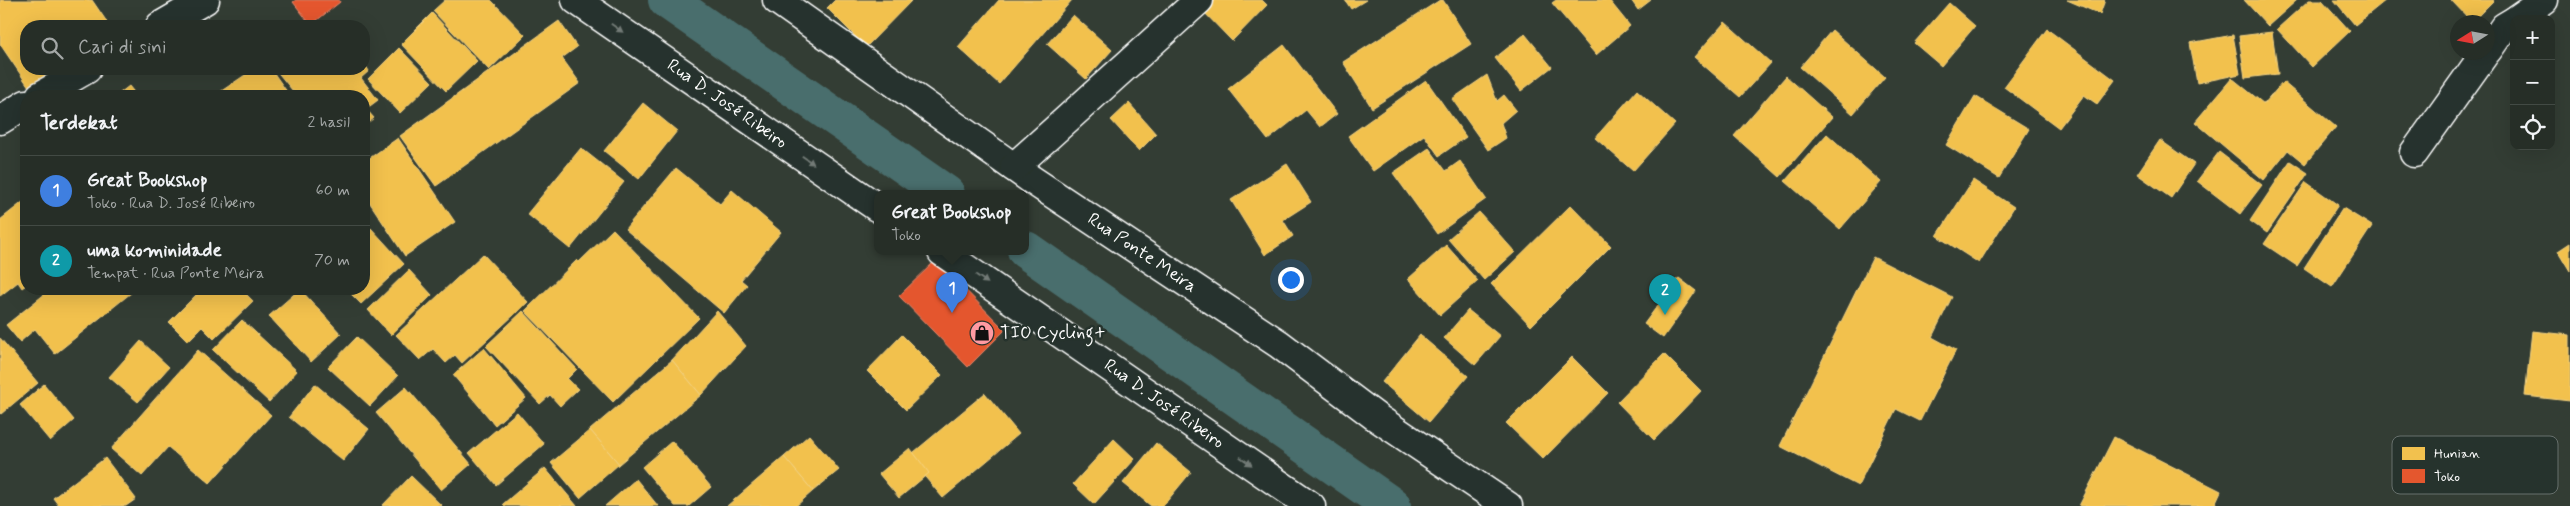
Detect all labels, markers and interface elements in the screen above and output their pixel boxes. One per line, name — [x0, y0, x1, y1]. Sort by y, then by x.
north arrow — [2450, 15, 2495, 60]
map controls — [2510, 15, 2555, 150]
button: + — [2510, 15, 2555, 60]
search box — [20, 20, 370, 75]
one-way arrow — [610, 23, 623, 33]
icon: search — [38, 34, 66, 62]
text: Cari di sini — [78, 35, 166, 60]
street label: Rua D. José Ribeiro — [662, 53, 792, 155]
button: − — [2510, 60, 2555, 105]
button: locate — [2510, 105, 2555, 150]
text: Terdekat — [40, 109, 118, 137]
text: 2 hasil — [308, 112, 350, 133]
one-way arrow — [801, 155, 815, 164]
text: Great Bookshop — [87, 168, 208, 193]
text: 1 — [52, 180, 60, 201]
text: 60 m — [316, 180, 350, 201]
popup — [874, 190, 1029, 255]
text: Toko · Rua D. José Ribeiro — [87, 193, 255, 214]
text: Great Bookshop — [891, 200, 1012, 225]
street label: Rua Ponte Meira — [1083, 207, 1201, 299]
text: Toko — [891, 225, 921, 246]
text: uma kominidade — [87, 238, 222, 263]
text: 2 — [52, 250, 60, 271]
text: 70 m — [314, 250, 350, 271]
text: Tempat · Rua Ponte Meira — [87, 263, 264, 284]
your location — [1278, 267, 1304, 293]
pin: 1 — [936, 272, 968, 313]
one-way arrow — [975, 274, 989, 284]
pin: 2 — [1649, 274, 1681, 315]
shop icon: TIO Cycling+ — [969, 320, 995, 346]
place label: TIO Cycling+ — [1000, 321, 1106, 347]
street label: Rua D. José Ribeiro — [1099, 353, 1229, 455]
legend — [2392, 436, 2558, 494]
text: Hunian — [2434, 445, 2480, 463]
one-way arrow — [1239, 456, 1253, 466]
text: Toko — [2434, 468, 2460, 486]

